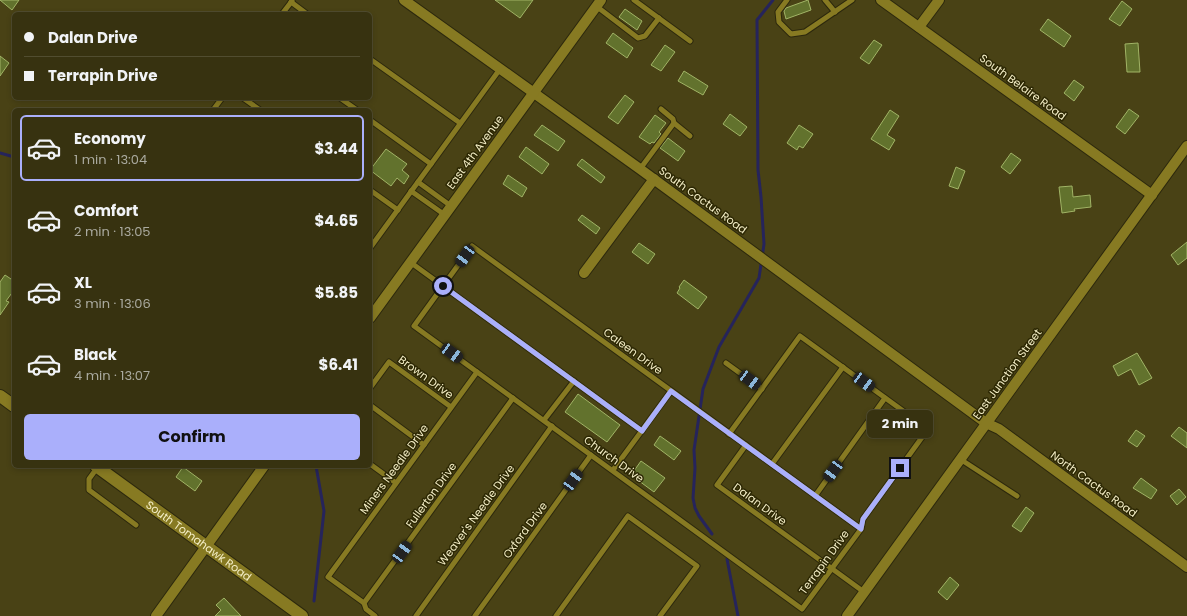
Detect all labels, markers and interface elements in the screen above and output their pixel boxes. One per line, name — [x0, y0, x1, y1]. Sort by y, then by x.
text: Dalan Drive — [48, 27, 137, 48]
street label: South Belaire Road — [976, 50, 1070, 124]
text: Terrapin Drive — [48, 65, 157, 86]
street label: East 4th Avenue — [443, 112, 507, 192]
text: Economy — [74, 128, 146, 149]
icon: car — [26, 130, 62, 166]
text: $3.44 — [315, 138, 358, 159]
text: 1 min · 13:04 — [74, 150, 147, 169]
street label: South Cactus Road — [656, 163, 750, 237]
text: Comfort — [74, 200, 138, 221]
icon: car — [26, 202, 62, 238]
text: $4.65 — [314, 210, 358, 231]
text: 2 min · 13:05 — [74, 222, 150, 241]
car — [453, 243, 477, 269]
text: XL — [74, 272, 92, 293]
icon: car — [26, 274, 62, 310]
route start — [434, 277, 452, 295]
text: $5.85 — [315, 282, 358, 303]
text: 3 min · 13:06 — [74, 294, 151, 313]
street label: Caleen Drive — [600, 324, 666, 378]
street label: East Junction Street — [969, 325, 1045, 423]
car — [439, 341, 465, 365]
text: Black — [74, 344, 117, 365]
icon: car — [26, 346, 62, 382]
street label: Brown Drive — [395, 352, 457, 403]
text: $6.41 — [319, 354, 358, 375]
text: 4 min · 13:07 — [74, 366, 150, 385]
car — [737, 368, 763, 392]
car — [851, 370, 877, 394]
callout: 2 min — [867, 410, 933, 438]
button: Confirm — [24, 414, 360, 460]
text: 2 min — [882, 414, 918, 433]
street label: Miners Needle Drive — [356, 421, 432, 517]
street label: Church Drive — [581, 432, 648, 486]
street label: North Cactus Road — [1047, 447, 1141, 521]
car — [821, 458, 845, 484]
street label: Fullerton Drive — [402, 459, 460, 531]
route end — [891, 459, 909, 477]
street label: Weaver's Needle Drive — [434, 461, 518, 569]
car — [561, 467, 585, 493]
street label: Dalan Drive — [730, 479, 790, 529]
street label: South Tomahawk Road — [143, 497, 255, 585]
street label: Oxford Drive — [499, 498, 551, 562]
street label: Terrapin Drive — [795, 526, 853, 597]
car — [390, 539, 414, 565]

